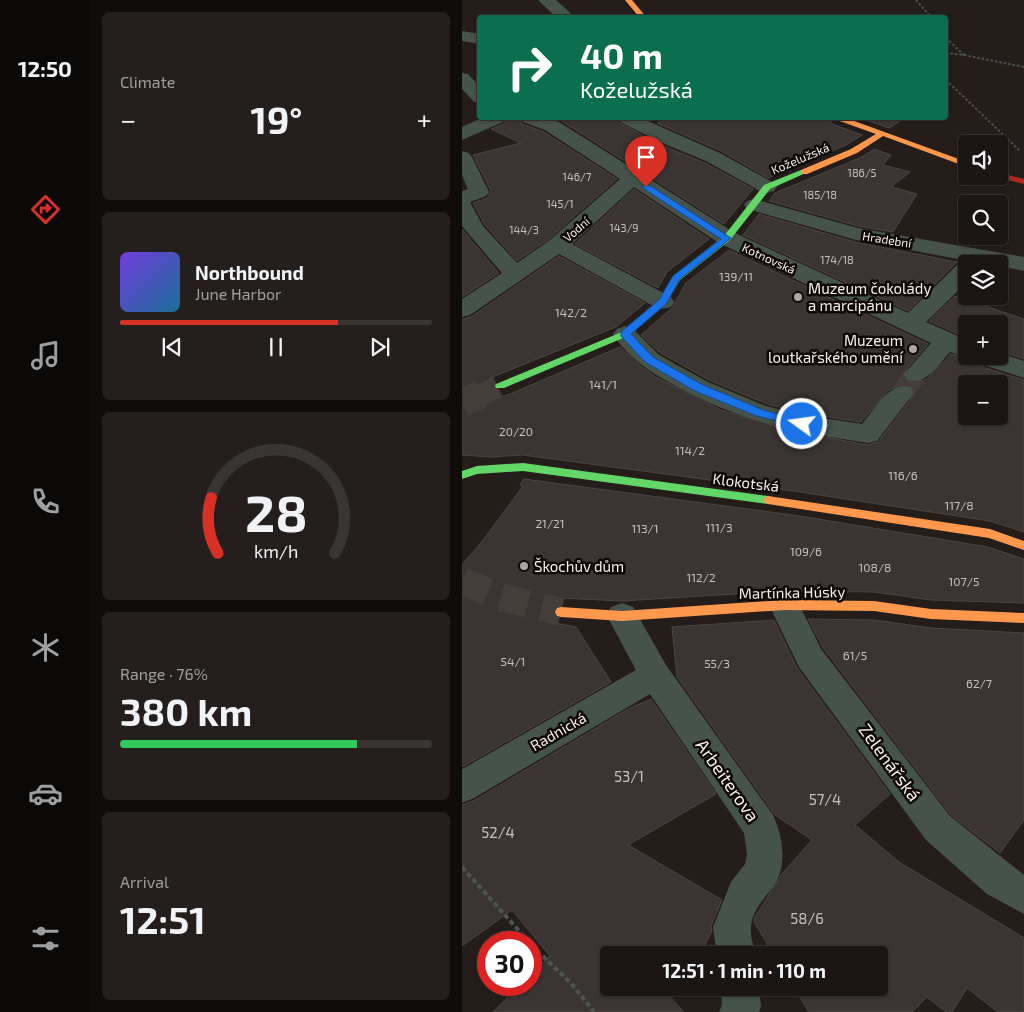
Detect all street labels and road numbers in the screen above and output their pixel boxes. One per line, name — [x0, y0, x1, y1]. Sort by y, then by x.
street label: Koželužská — [769, 140, 831, 176]
street label: Vodní — [560, 213, 593, 244]
street label: Hradební — [861, 228, 914, 250]
street label: Kotnovská — [740, 240, 798, 276]
street label: Klokotská — [712, 469, 780, 495]
street label: Martínka Húsky — [739, 582, 845, 602]
street label: Radnická — [527, 708, 589, 754]
street label: Zelenářská — [854, 719, 926, 805]
street label: Arbeiterova — [692, 734, 764, 826]

